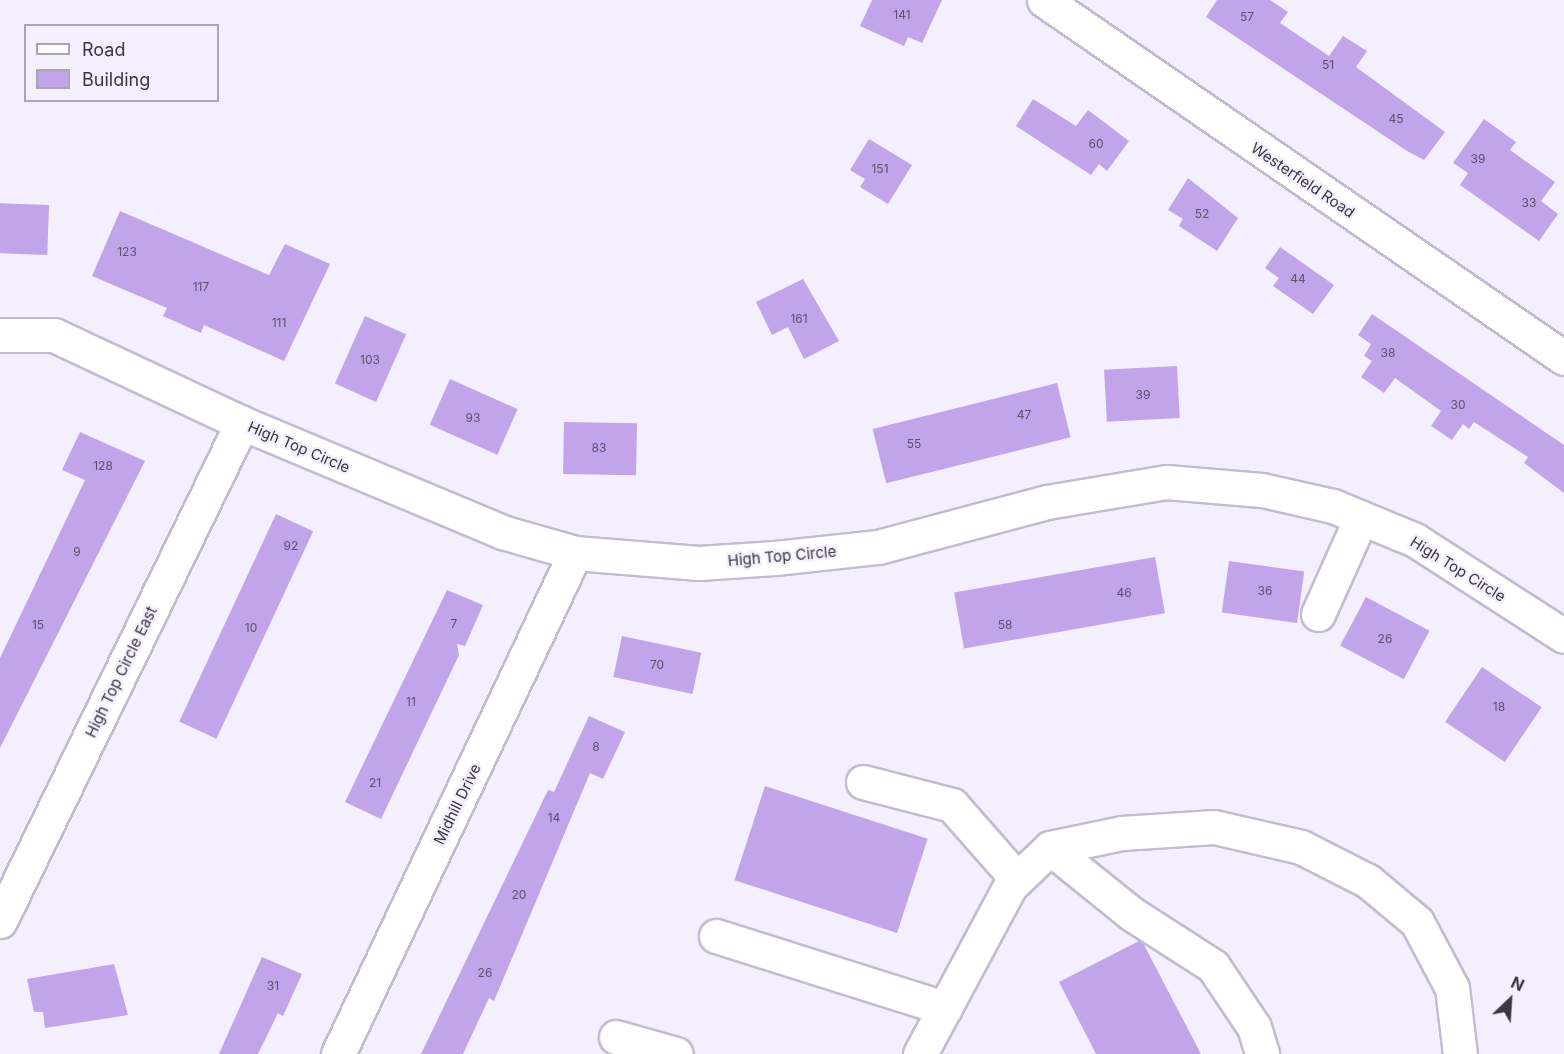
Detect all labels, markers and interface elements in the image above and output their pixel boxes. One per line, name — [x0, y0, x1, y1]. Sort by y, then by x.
house number: 141 — [893, 8, 911, 22]
house number: 57 — [1240, 10, 1254, 24]
legend — [24, 24, 219, 102]
text: Road — [82, 39, 125, 60]
house number: 51 — [1322, 58, 1334, 72]
text: Building — [82, 69, 150, 90]
house number: 45 — [1388, 112, 1404, 126]
house number: 60 — [1088, 137, 1104, 151]
street label: Westerfield Road — [1248, 139, 1358, 221]
house number: 39 — [1471, 152, 1485, 166]
house number: 151 — [871, 162, 889, 176]
house number: 33 — [1522, 196, 1536, 210]
house number: 52 — [1195, 207, 1209, 221]
house number: 123 — [117, 245, 137, 259]
house number: 44 — [1290, 272, 1306, 286]
house number: 117 — [193, 280, 209, 294]
house number: 161 — [790, 312, 808, 326]
house number: 111 — [272, 316, 286, 330]
house number: 38 — [1381, 346, 1395, 360]
house number: 103 — [360, 353, 380, 367]
house number: 39 — [1136, 388, 1150, 402]
house number: 30 — [1451, 398, 1465, 412]
house number: 47 — [1017, 408, 1031, 422]
house number: 93 — [466, 411, 480, 425]
street label: High Top Circle — [245, 417, 353, 477]
house number: 55 — [907, 437, 921, 451]
house number: 83 — [592, 441, 606, 455]
house number: 128 — [93, 459, 113, 473]
street label: High Top Circle — [1407, 533, 1509, 605]
house number: 92 — [284, 539, 298, 553]
street label: High Top Circle — [727, 542, 837, 570]
house number: 9 — [73, 545, 81, 559]
house number: 36 — [1258, 584, 1272, 598]
house number: 46 — [1116, 586, 1132, 600]
street label: High Top Circle East — [81, 604, 161, 740]
house number: 7 — [451, 617, 457, 631]
house number: 15 — [32, 618, 44, 632]
house number: 58 — [998, 618, 1012, 632]
house number: 10 — [245, 621, 257, 635]
house number: 26 — [1378, 632, 1392, 646]
house number: 70 — [650, 658, 664, 672]
house number: 11 — [406, 695, 416, 709]
house number: 18 — [1493, 700, 1505, 714]
house number: 8 — [592, 740, 600, 754]
street label: Midhill Drive — [430, 761, 484, 847]
house number: 21 — [369, 776, 381, 790]
house number: 14 — [548, 811, 560, 825]
house number: 20 — [512, 888, 526, 902]
house number: 26 — [478, 966, 492, 980]
north arrow — [1480, 970, 1540, 1030]
text: N — [1508, 972, 1527, 995]
house number: 31 — [267, 979, 279, 993]

